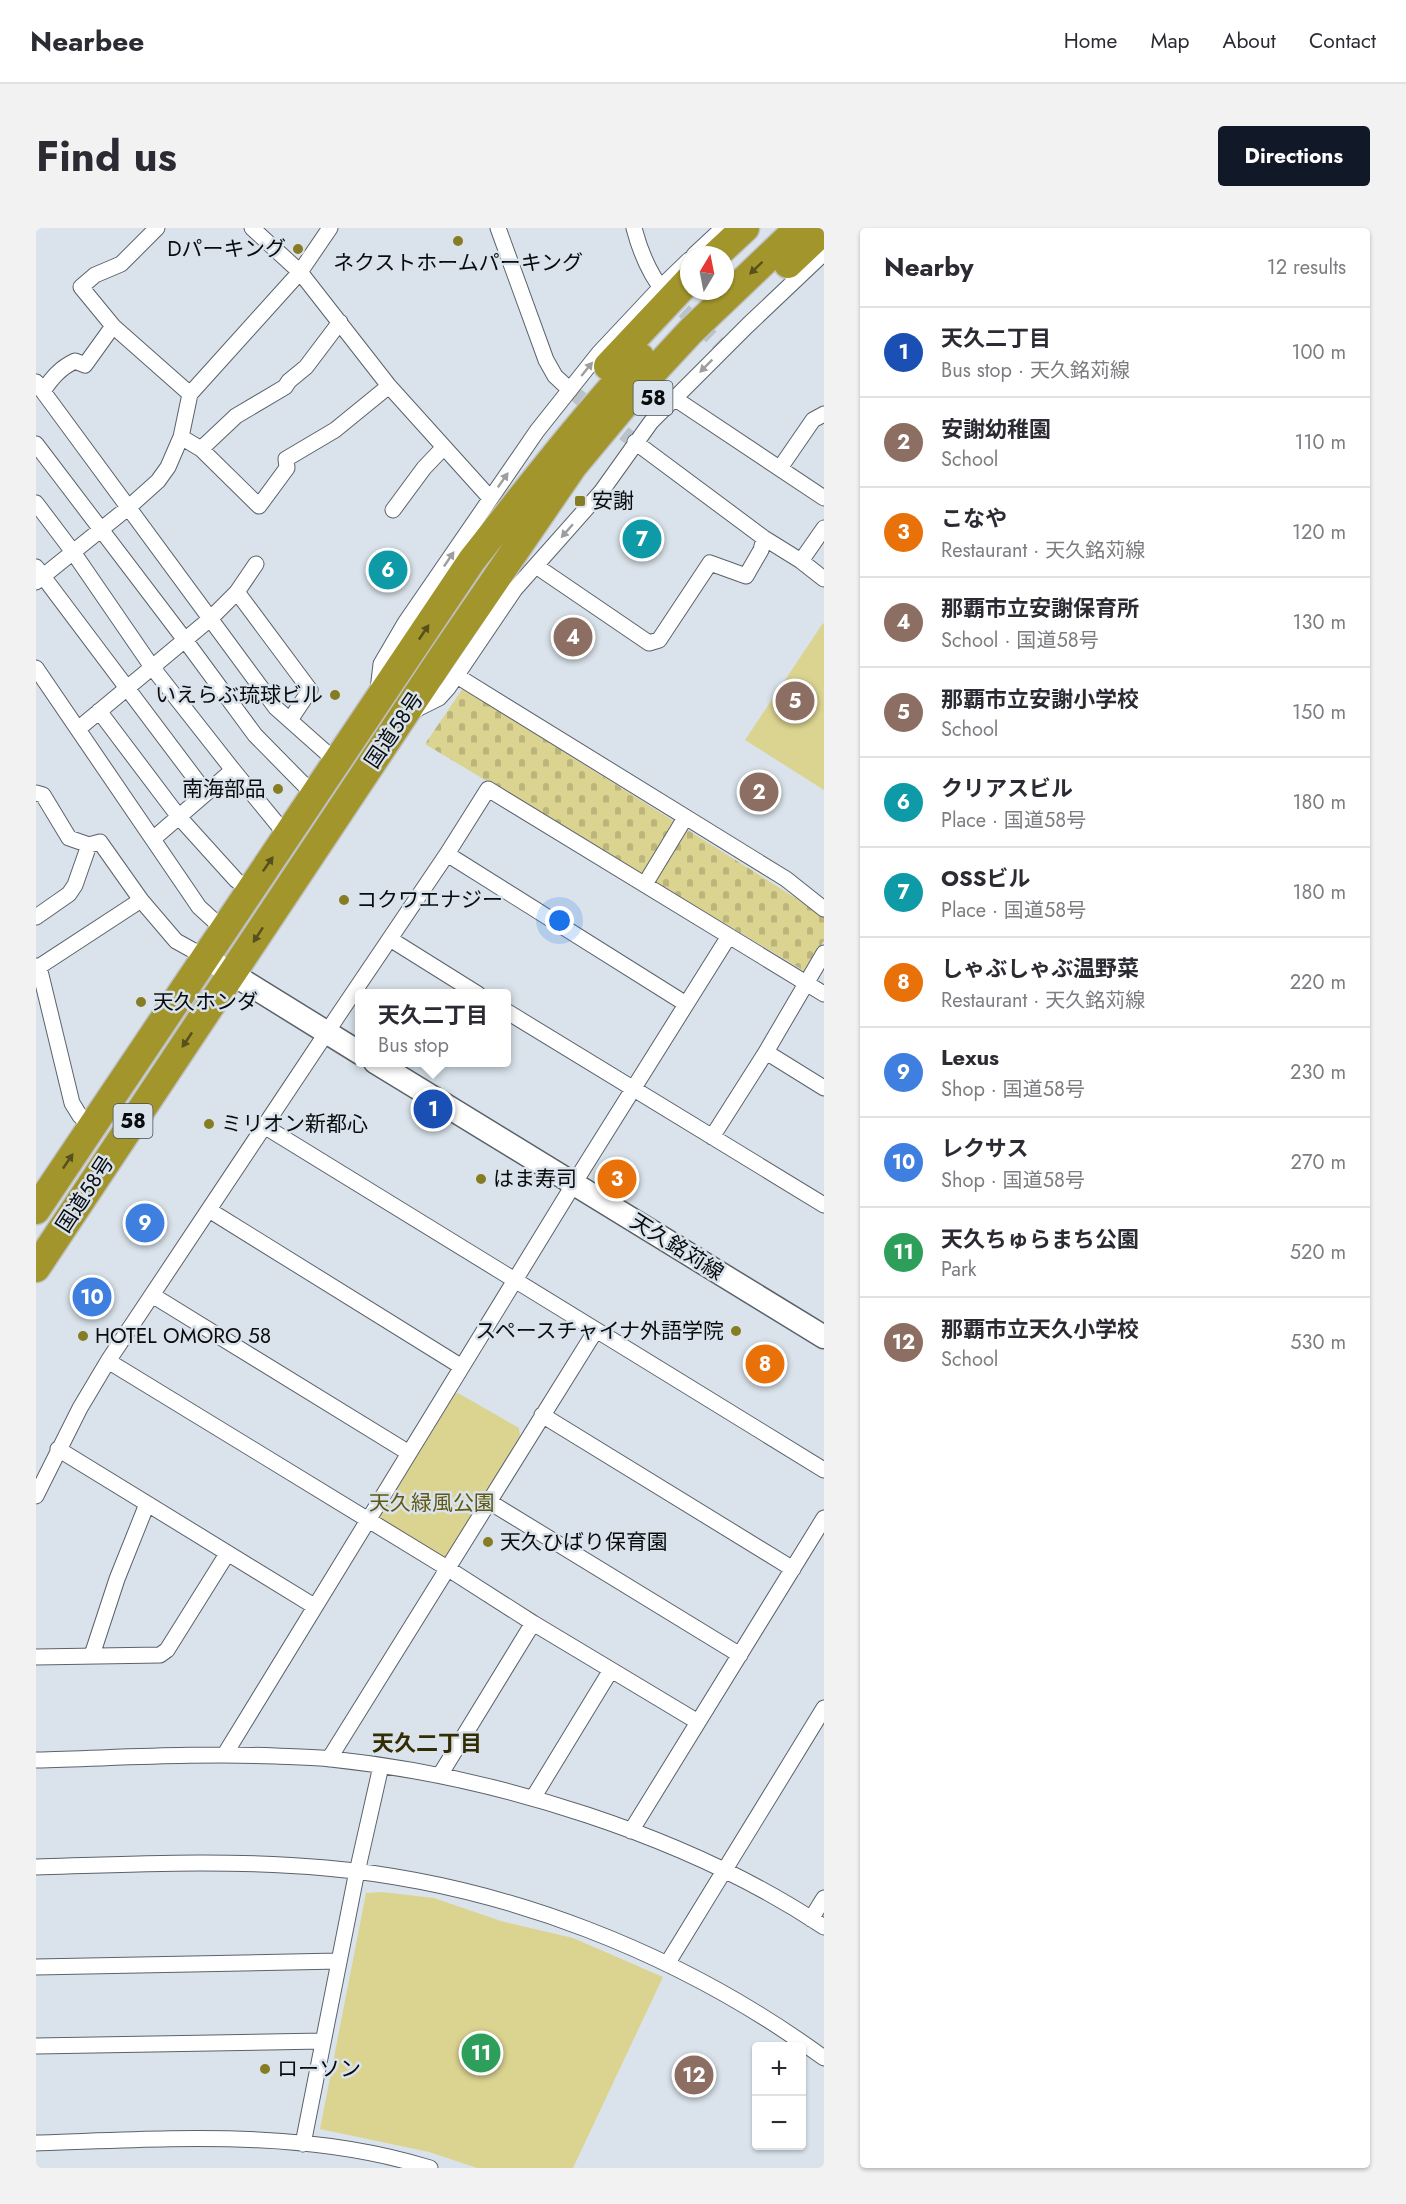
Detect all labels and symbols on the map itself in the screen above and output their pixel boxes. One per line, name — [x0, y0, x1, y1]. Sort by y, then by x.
place label: Dパーキング — [167, 234, 286, 264]
marker: ネクストホームパーキング — [451, 234, 465, 248]
marker: Dパーキング — [291, 242, 305, 256]
north arrow — [680, 246, 734, 300]
place label: ネクストホームパーキング — [333, 248, 583, 278]
one-way arrow — [749, 261, 764, 274]
one-way arrow — [700, 359, 714, 373]
one-way arrow — [580, 361, 593, 377]
road number: 58 — [634, 381, 672, 415]
one-way arrow — [497, 472, 509, 488]
place label: 安謝 — [592, 486, 634, 516]
marker: 安謝 — [573, 494, 587, 508]
pin: 7 — [622, 516, 662, 562]
one-way arrow — [561, 523, 574, 538]
pin: 6 — [368, 548, 408, 592]
one-way arrow — [443, 551, 454, 567]
pin: 4 — [554, 614, 592, 660]
one-way arrow — [418, 624, 429, 640]
pin: 5 — [776, 678, 814, 724]
place label: いえらぶ琉球ビル — [155, 680, 323, 710]
street label: 国道58号 — [357, 686, 431, 774]
marker: いえらぶ琉球ビル — [328, 688, 342, 702]
pin: 2 — [740, 770, 778, 814]
place label: 南海部品 — [182, 774, 266, 804]
marker: 南海部品 — [271, 782, 285, 796]
one-way arrow — [262, 856, 274, 872]
place label: コクワエナジー — [356, 885, 503, 915]
marker: コクワエナジー — [337, 893, 351, 907]
your location — [545, 906, 574, 935]
one-way arrow — [252, 927, 263, 943]
place label: 天久ホンダ — [153, 987, 258, 1017]
marker: 天久ホンダ — [134, 995, 148, 1009]
one-way arrow — [182, 1031, 193, 1048]
pin: 1 — [414, 1086, 452, 1132]
road number: 58 — [114, 1104, 152, 1138]
place label: ミリオン新都心 — [221, 1109, 368, 1139]
marker: ミリオン新都心 — [202, 1117, 216, 1131]
street label: 国道58号 — [49, 1150, 121, 1238]
one-way arrow — [63, 1153, 74, 1169]
pin: 3 — [598, 1156, 636, 1202]
place label: はま寿司 — [493, 1164, 577, 1194]
marker: はま寿司 — [474, 1172, 488, 1186]
pin: 9 — [126, 1200, 164, 1246]
street label: 天久銘苅線 — [625, 1206, 729, 1288]
pin: 10 — [72, 1274, 112, 1320]
place label: スペースチャイナ外語学院 — [475, 1316, 724, 1346]
place label: HOTEL OMORO 58 — [95, 1321, 271, 1351]
marker: スペースチャイナ外語学院 — [729, 1324, 743, 1338]
marker: HOTEL OMORO 58 — [76, 1329, 90, 1343]
pin: 8 — [746, 1342, 784, 1386]
park label: 天久緑風公園 — [369, 1488, 495, 1518]
place label: 天久ひばり保育園 — [500, 1527, 668, 1557]
marker: 天久ひばり保育園 — [481, 1535, 495, 1549]
district label: 天久二丁目 — [372, 1727, 482, 1759]
pin: 11 — [462, 2030, 500, 2076]
pin: 12 — [674, 2052, 714, 2098]
place label: ローソン — [277, 2054, 361, 2084]
marker: ローソン — [258, 2062, 272, 2076]

